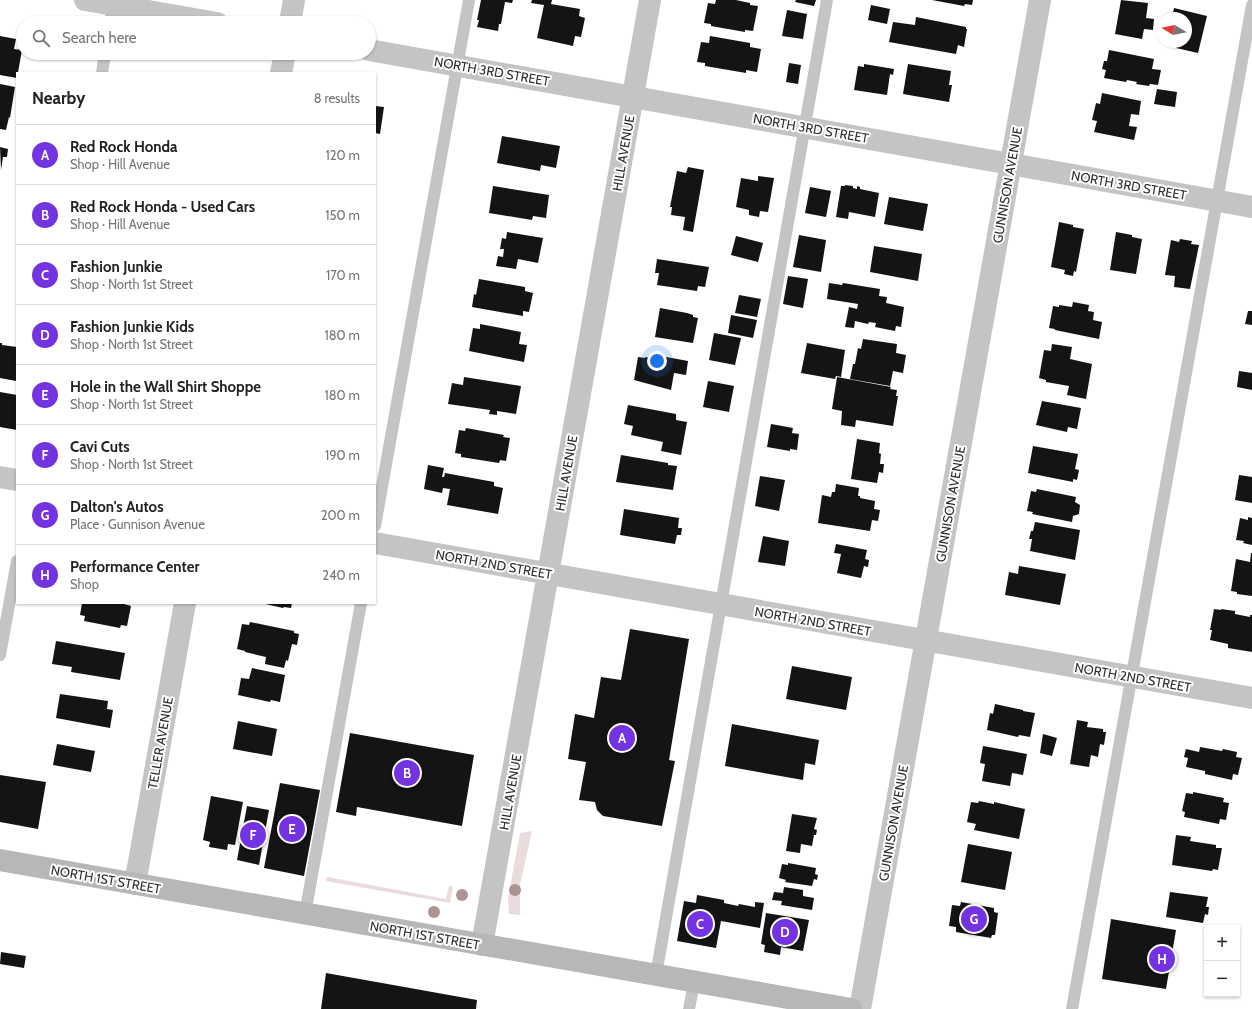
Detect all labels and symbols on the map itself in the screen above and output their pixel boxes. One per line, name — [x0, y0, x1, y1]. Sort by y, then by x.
north arrow — [1156, 12, 1192, 48]
street label: NORTH 3RD STREET — [433, 53, 551, 89]
street label: NORTH 3RD STREET — [752, 110, 870, 146]
street label: HILL AVENUE — [608, 114, 638, 192]
street label: GUNNISON AVENUE — [989, 126, 1025, 244]
street label: NORTH 3RD STREET — [1070, 167, 1188, 203]
your location — [647, 351, 667, 371]
street label: HILL AVENUE — [551, 434, 581, 512]
street label: GUNNISON AVENUE — [932, 445, 968, 563]
street label: NORTH 2ND STREET — [435, 546, 554, 582]
street label: NORTH 2ND STREET — [754, 603, 873, 639]
street label: NORTH 2ND STREET — [1074, 659, 1193, 695]
street label: TELLER AVENUE — [144, 696, 176, 790]
pin: A — [609, 723, 635, 753]
street label: HILL AVENUE — [495, 753, 525, 831]
pin: B — [394, 758, 420, 788]
street label: GUNNISON AVENUE — [875, 764, 911, 882]
pin: E — [279, 814, 305, 844]
pin: F — [240, 820, 266, 850]
street label: NORTH 1ST STREET — [50, 861, 162, 897]
pin: G — [961, 904, 987, 934]
pin: C — [687, 909, 713, 939]
street label: NORTH 1ST STREET — [369, 917, 481, 953]
pin: D — [772, 917, 798, 947]
pin: H — [1149, 944, 1175, 974]

